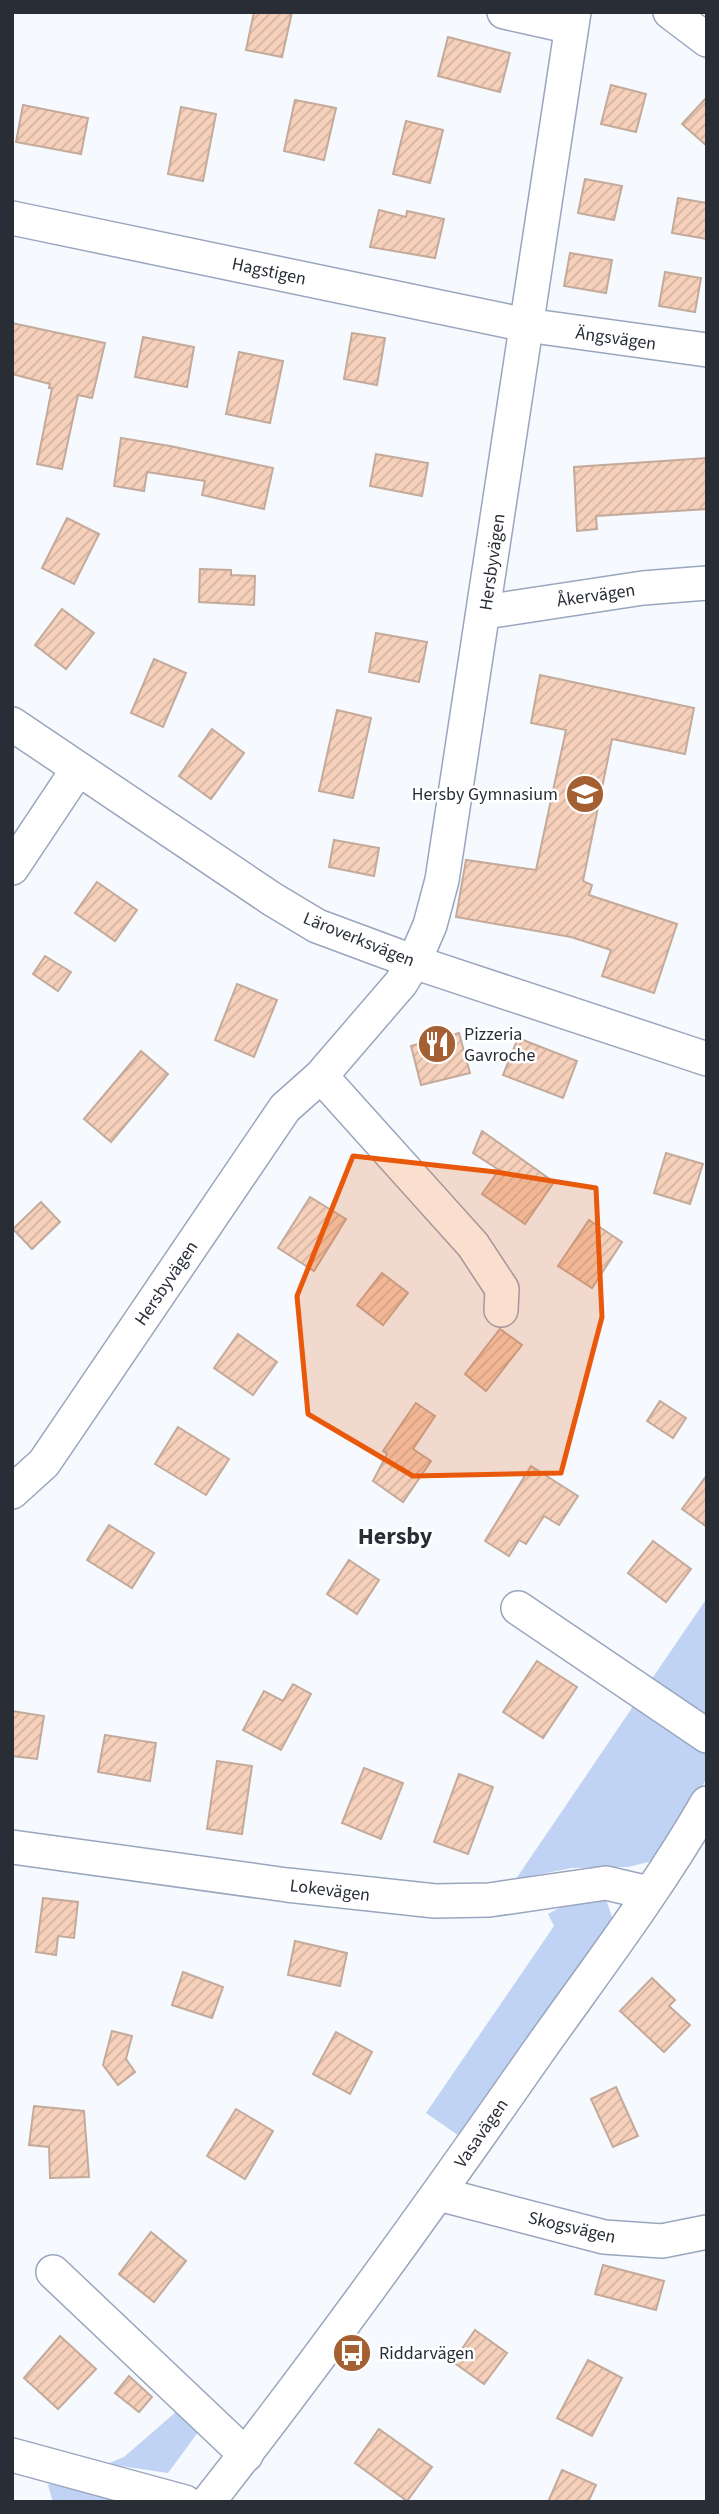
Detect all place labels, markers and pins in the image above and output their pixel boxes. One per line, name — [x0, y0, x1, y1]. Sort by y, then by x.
school or university icon: Hersby Gymnasium — [564, 773, 606, 815]
place label: Hersby Gymnasium — [412, 782, 558, 807]
place label: Pizzeria Gavroche — [464, 1022, 535, 1068]
restaurant icon: Pizzeria Gavroche — [416, 1023, 458, 1065]
bus stop icon: Riddarvägen — [331, 2332, 373, 2374]
place label: Riddarvägen — [379, 2341, 474, 2366]

